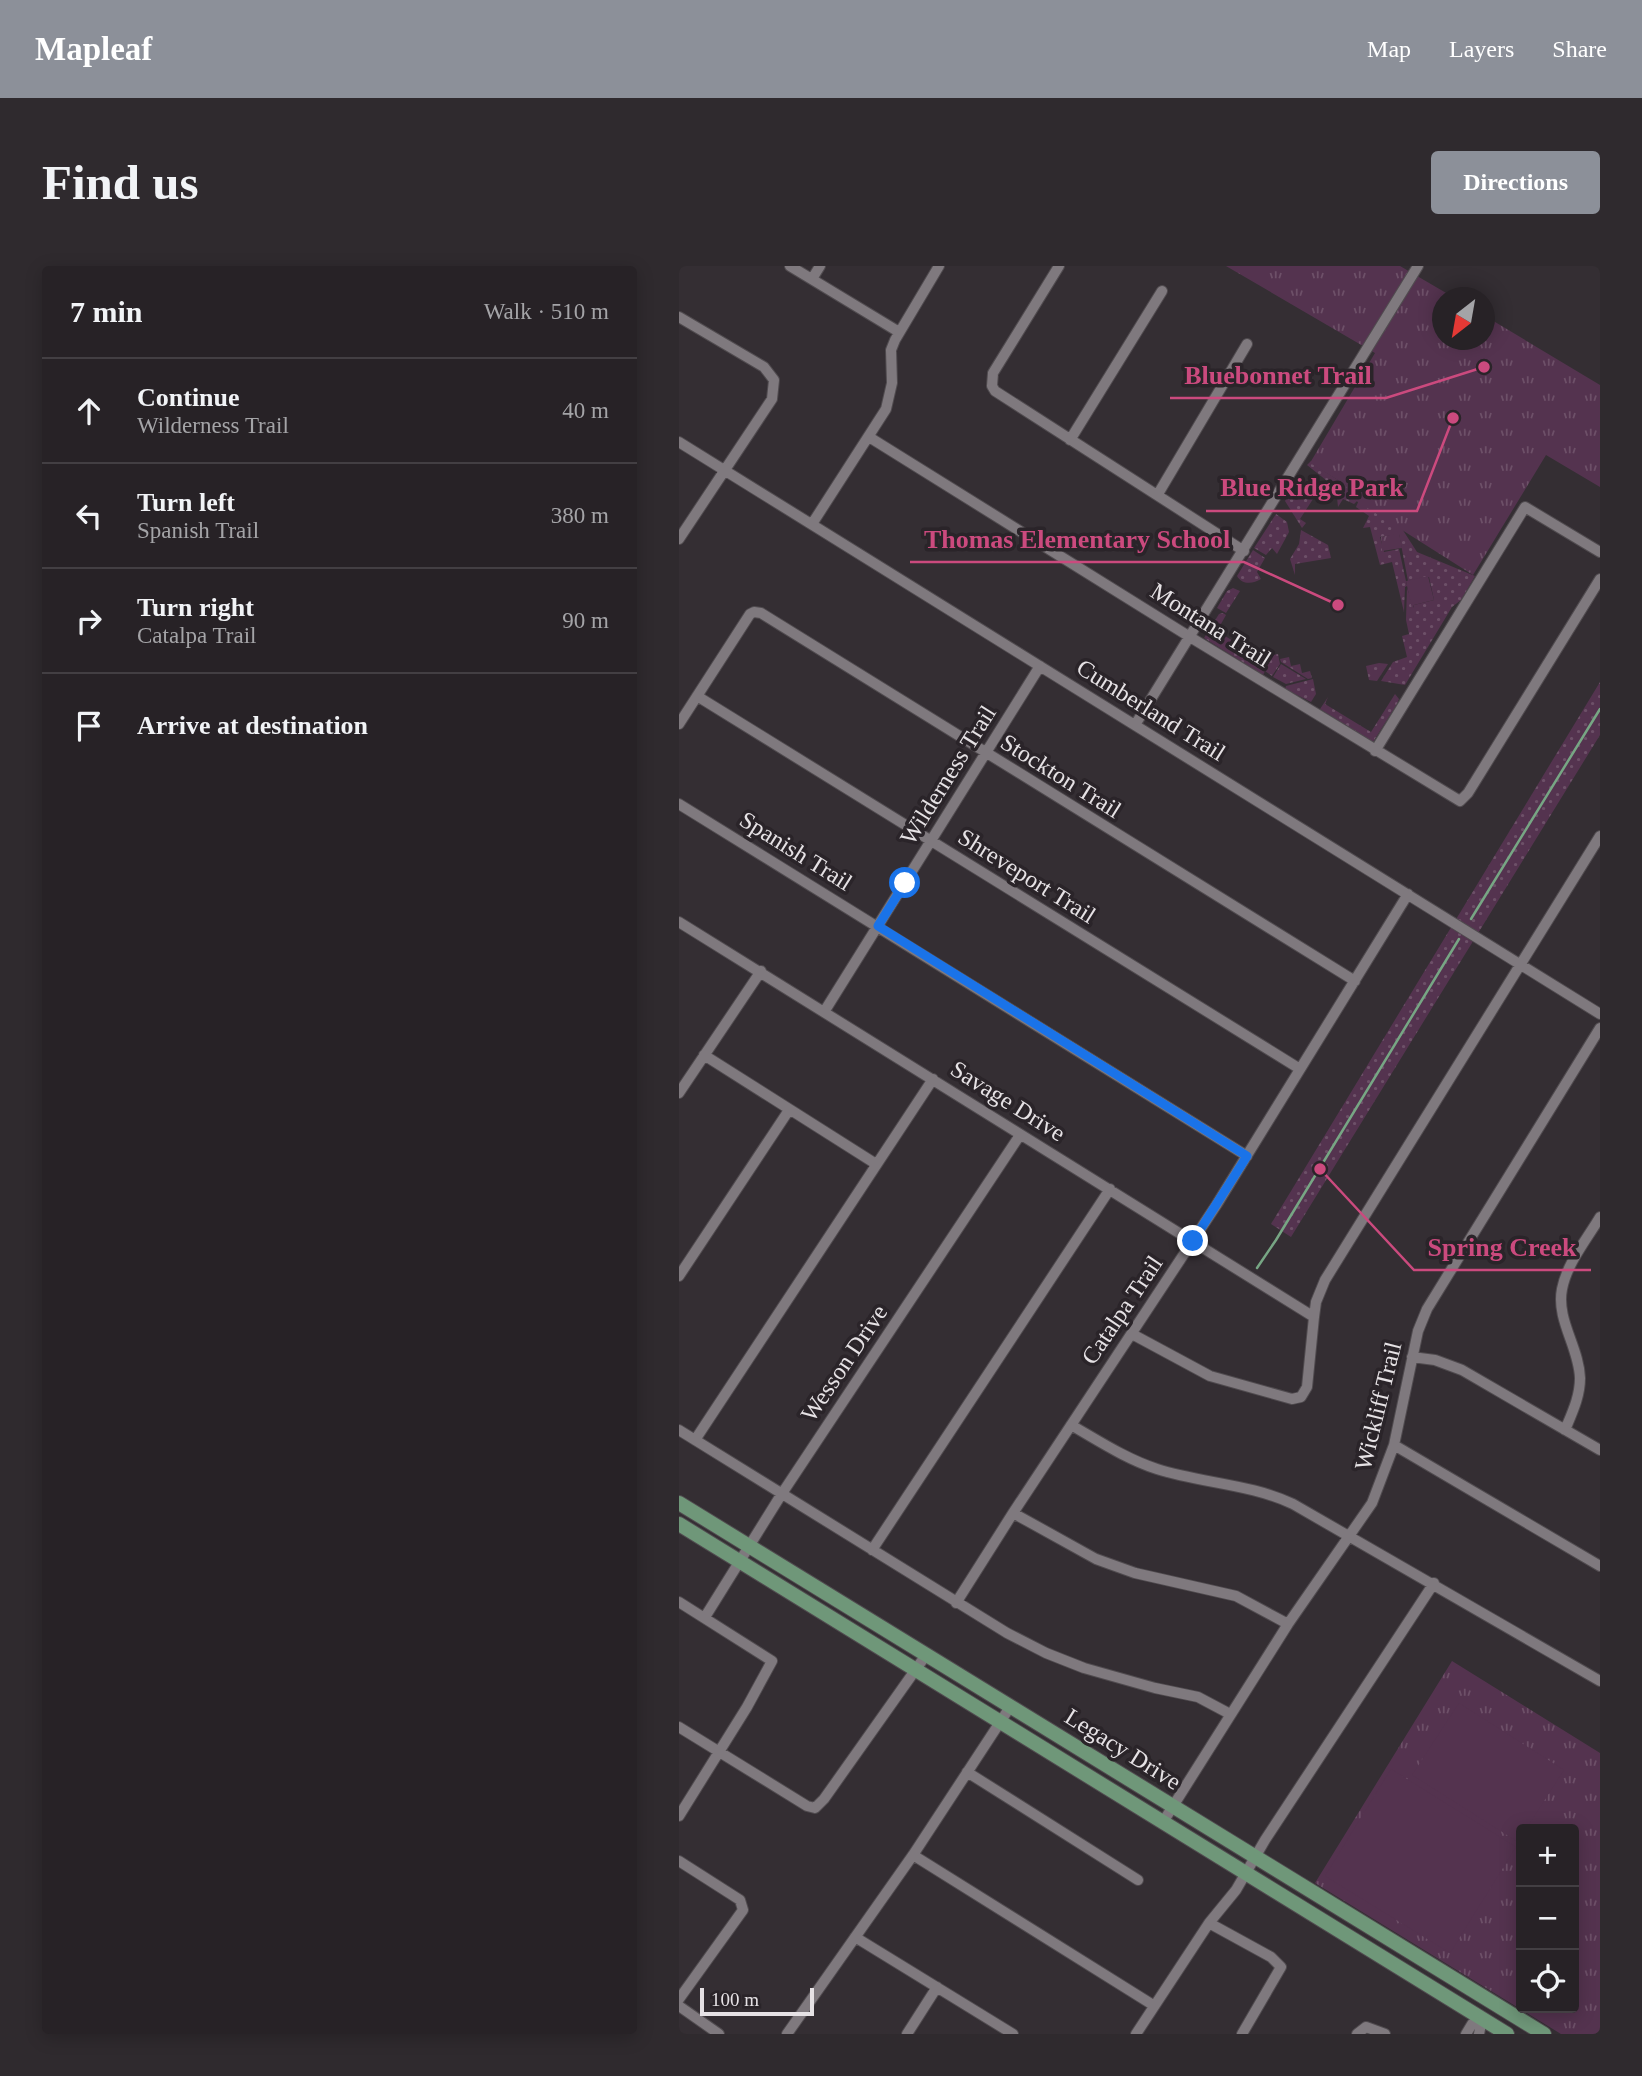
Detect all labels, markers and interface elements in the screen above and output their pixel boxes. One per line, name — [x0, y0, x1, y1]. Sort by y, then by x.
text: Mapleaf — [35, 31, 152, 67]
text: Map — [1367, 36, 1411, 62]
text: Layers — [1449, 36, 1514, 62]
text: Share — [1552, 36, 1607, 62]
button: Directions — [1431, 151, 1600, 214]
text: Find us — [42, 155, 199, 210]
north arrow — [1432, 287, 1495, 350]
text: 7 min — [70, 295, 143, 328]
text: Walk · 510 m — [484, 299, 609, 324]
callout: Bluebonnet Trail — [1170, 351, 1386, 398]
text: Bluebonnet Trail — [1184, 361, 1372, 390]
text: Continue — [137, 383, 240, 412]
icon: ahead — [70, 392, 108, 430]
text: 40 m — [562, 398, 609, 423]
text: Wilderness Trail — [137, 413, 289, 438]
callout: Blue Ridge Park — [1206, 464, 1417, 511]
text: Blue Ridge Park — [1220, 473, 1404, 502]
text: Turn left — [137, 488, 235, 517]
icon: left — [70, 497, 108, 535]
text: 380 m — [551, 503, 609, 528]
callout: Thomas Elementary School — [910, 515, 1244, 562]
text: Spanish Trail — [137, 518, 259, 543]
text: Thomas Elementary School — [924, 525, 1230, 554]
street label: Montana Trail — [1146, 578, 1276, 672]
text: Turn right — [137, 593, 254, 622]
icon: right — [70, 602, 108, 640]
text: 90 m — [562, 608, 609, 633]
text: Catalpa Trail — [137, 623, 256, 648]
street label: Cumberland Trail — [1072, 654, 1230, 766]
street label: Wilderness Trail — [895, 701, 1001, 849]
icon: arrive — [70, 707, 108, 745]
text: Arrive at destination — [137, 711, 368, 740]
street label: Stockton Trail — [996, 729, 1126, 823]
street label: Spanish Trail — [735, 806, 857, 896]
street label: Shreveport Trail — [954, 823, 1101, 929]
route start — [889, 867, 920, 898]
street label: Savage Drive — [946, 1056, 1070, 1146]
callout: Spring Creek — [1414, 1223, 1591, 1270]
route end — [1177, 1225, 1208, 1256]
text: Spring Creek — [1427, 1233, 1577, 1262]
street label: Catalpa Trail — [1076, 1251, 1168, 1369]
street label: Wesson Drive — [796, 1300, 892, 1426]
street label: Wickliff Trail — [1350, 1339, 1407, 1473]
street label: Legacy Drive — [1060, 1703, 1186, 1795]
map controls — [1516, 1824, 1579, 2013]
button: + — [1516, 1824, 1579, 1887]
button: − — [1516, 1887, 1579, 1950]
button: locate — [1516, 1950, 1579, 2013]
scale bar — [700, 1985, 814, 2017]
text: 100 m — [711, 1989, 759, 2010]

